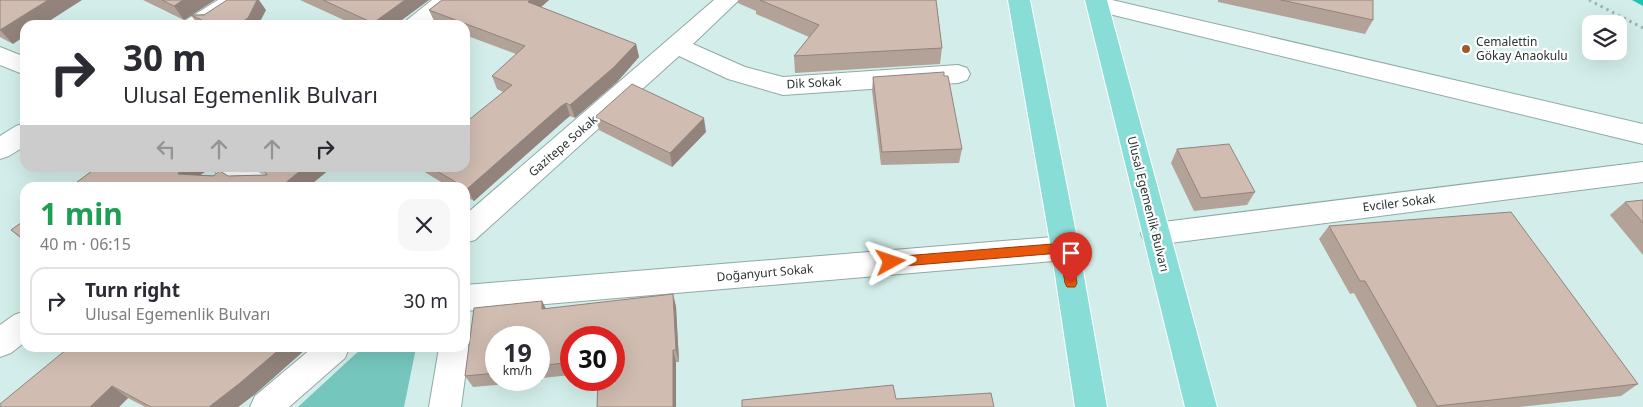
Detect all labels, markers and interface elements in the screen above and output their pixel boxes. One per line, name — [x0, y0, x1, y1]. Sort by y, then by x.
map controls — [1582, 15, 1627, 60]
button: layers — [1582, 15, 1627, 60]
place label: Cemalettin Gökay Anaokulu — [1476, 33, 1568, 64]
text: 30 m — [123, 34, 206, 81]
icon: right — [40, 40, 105, 105]
marker: Cemalettin Gökay Anaokulu — [1460, 43, 1472, 55]
street label: Dik Sokak — [786, 73, 842, 92]
text: Ulusal Egemenlik Bulvarı — [123, 79, 378, 109]
street label: Gazitepe Sokak — [525, 111, 601, 180]
street label: Ulusal Egemenlik Bulvarı — [1123, 134, 1174, 273]
icon: left — [152, 135, 180, 163]
icon: ahead — [205, 135, 233, 163]
icon: ahead — [258, 135, 286, 163]
icon: right — [311, 135, 339, 163]
street label: Evciler Sokak — [1362, 190, 1437, 215]
text: 1 min — [40, 193, 123, 234]
button: close — [398, 199, 450, 251]
pin — [1050, 232, 1092, 283]
text: 40 m · 06:15 — [40, 233, 131, 255]
position arrow — [864, 235, 916, 287]
icon: arrive — [1057, 239, 1085, 267]
street label: Doğanyurt Sokak — [716, 260, 815, 285]
text: Turn right — [85, 277, 180, 303]
icon: right — [42, 287, 70, 315]
text: 30 m — [404, 288, 448, 314]
text: Ulusal Egemenlik Bulvarı — [85, 303, 271, 325]
speed limit sign: 30 — [560, 326, 625, 391]
text: 19 — [503, 335, 532, 369]
text: km/h — [503, 362, 532, 379]

